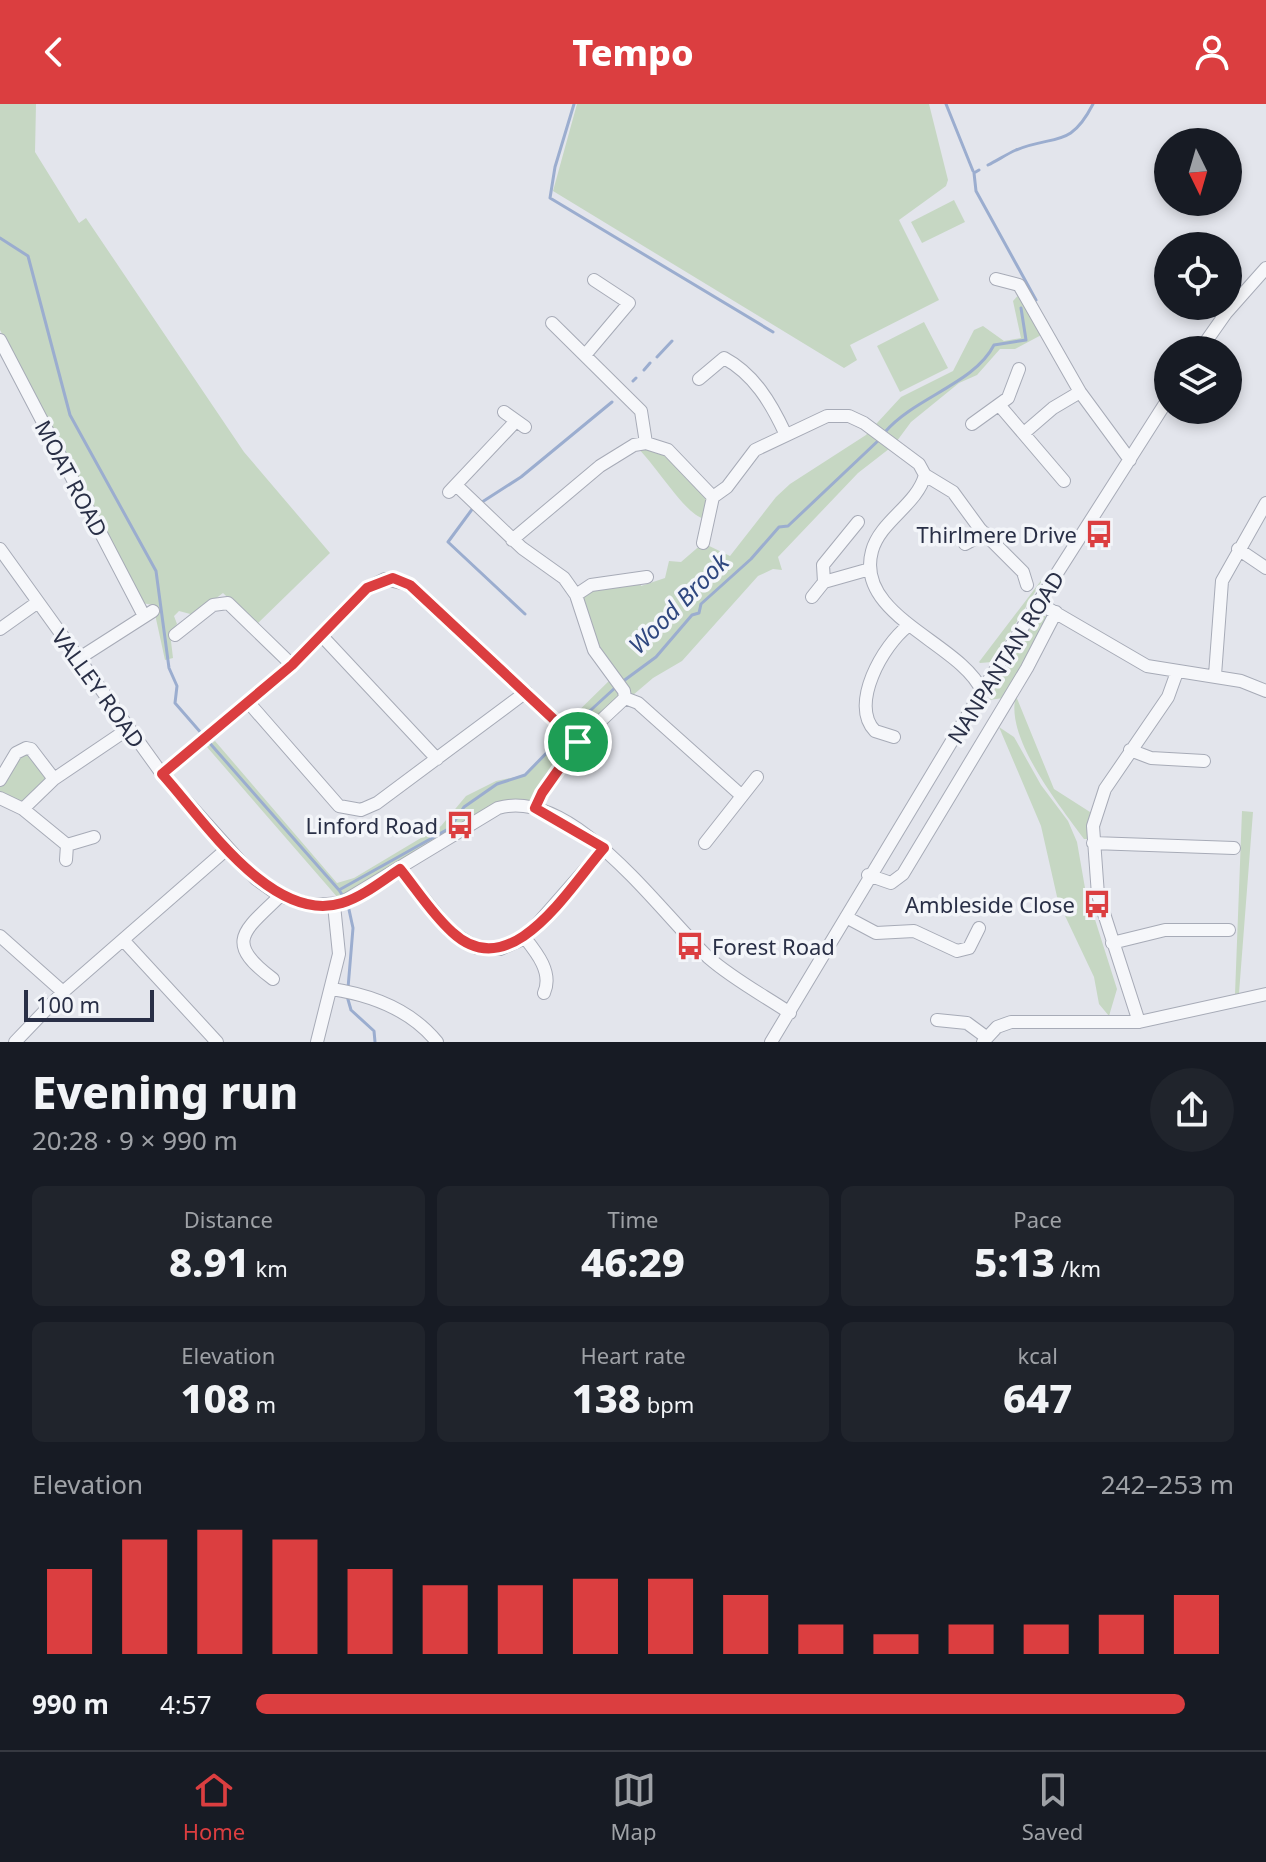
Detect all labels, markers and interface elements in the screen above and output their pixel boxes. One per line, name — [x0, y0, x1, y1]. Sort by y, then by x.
text: Tempo — [572, 28, 694, 77]
icon: back — [32, 30, 76, 74]
icon: person — [1190, 30, 1234, 74]
north arrow — [1154, 128, 1242, 216]
map controls — [1154, 128, 1242, 424]
button: locate — [1154, 232, 1242, 320]
button: layers — [1154, 336, 1242, 424]
street label: MOAT ROAD — [29, 415, 115, 541]
place label: Thirlmere Drive — [917, 519, 1077, 549]
bus stop icon: Thirlmere Drive — [1084, 519, 1114, 549]
water label: Wood Brook — [621, 545, 736, 660]
street label: NANPANTAN ROAD — [940, 565, 1070, 749]
street label: VALLEY ROAD — [46, 622, 152, 754]
pin — [544, 708, 612, 776]
icon: arrive — [556, 720, 600, 764]
place label: Linford Road — [306, 810, 438, 840]
bus stop icon: Linford Road — [445, 810, 475, 840]
place label: Ambleside Close — [905, 889, 1075, 919]
bus stop icon: Ambleside Close — [1082, 889, 1112, 919]
bus stop icon: Forest Road — [675, 931, 705, 961]
place label: Forest Road — [712, 931, 835, 961]
scale bar — [24, 986, 154, 1022]
text: 100 m — [36, 989, 100, 1019]
text: Evening run — [32, 1062, 298, 1122]
button: share — [1150, 1068, 1234, 1152]
text: 20:28 · 9 × 990 m — [32, 1122, 238, 1158]
text: Distance — [184, 1204, 273, 1234]
text: Time — [608, 1204, 658, 1234]
text: Pace — [1013, 1204, 1062, 1234]
text: 8.91 — [169, 1234, 250, 1289]
text: 46:29 — [581, 1234, 685, 1289]
text: 5:13 — [974, 1234, 1055, 1289]
text: km — [250, 1253, 288, 1283]
text: /km — [1055, 1253, 1101, 1283]
text: Elevation — [181, 1340, 275, 1370]
text: Heart rate — [580, 1340, 686, 1370]
text: kcal — [1017, 1340, 1058, 1370]
text: 108 — [180, 1370, 250, 1425]
text: 138 — [572, 1370, 641, 1425]
text: 647 — [1003, 1370, 1072, 1425]
text: m — [250, 1389, 276, 1419]
text: bpm — [641, 1389, 694, 1419]
text: Elevation — [32, 1466, 143, 1502]
text: 242–253 m — [1101, 1466, 1234, 1502]
text: 990 m — [32, 1686, 109, 1722]
text: 4:57 — [160, 1686, 212, 1722]
tab: Home — [183, 1768, 245, 1846]
tab: Map — [611, 1768, 656, 1846]
tab: Saved — [1022, 1768, 1083, 1846]

